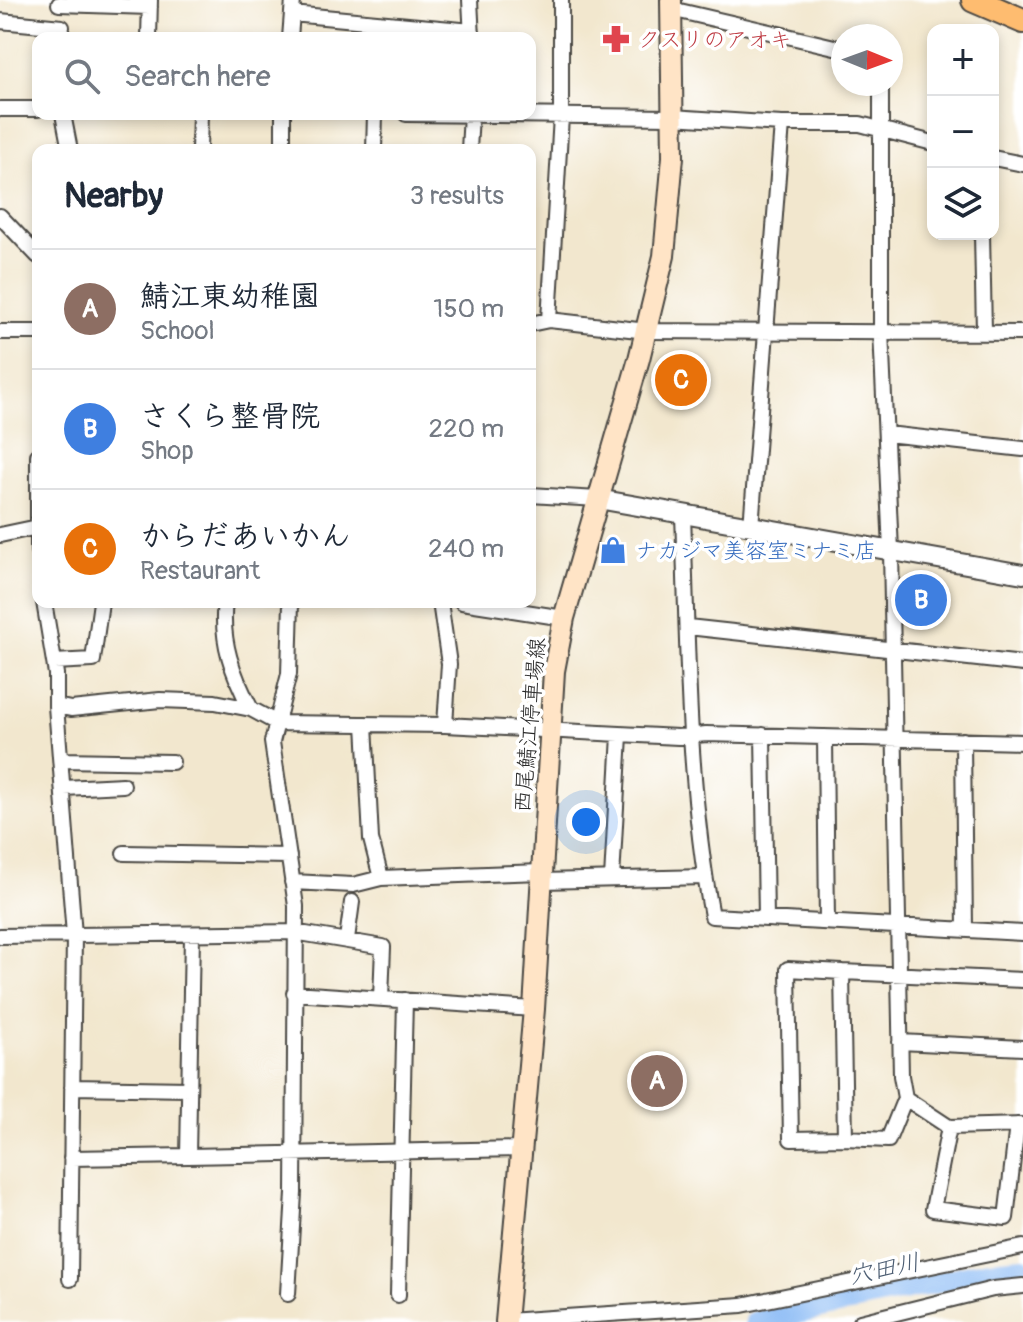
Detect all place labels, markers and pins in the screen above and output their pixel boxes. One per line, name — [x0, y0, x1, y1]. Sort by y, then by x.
pharmacy icon: クスリのアオキ — [601, 24, 631, 54]
place label: クスリのアオキ — [638, 26, 792, 54]
pin: C — [655, 350, 707, 410]
shop icon: ナカジマ美容室ミナミ店 — [598, 535, 628, 565]
place label: ナカジマ美容室ミナミ店 — [635, 537, 877, 565]
pin: B — [895, 570, 947, 630]
pin: A — [631, 1051, 683, 1111]

